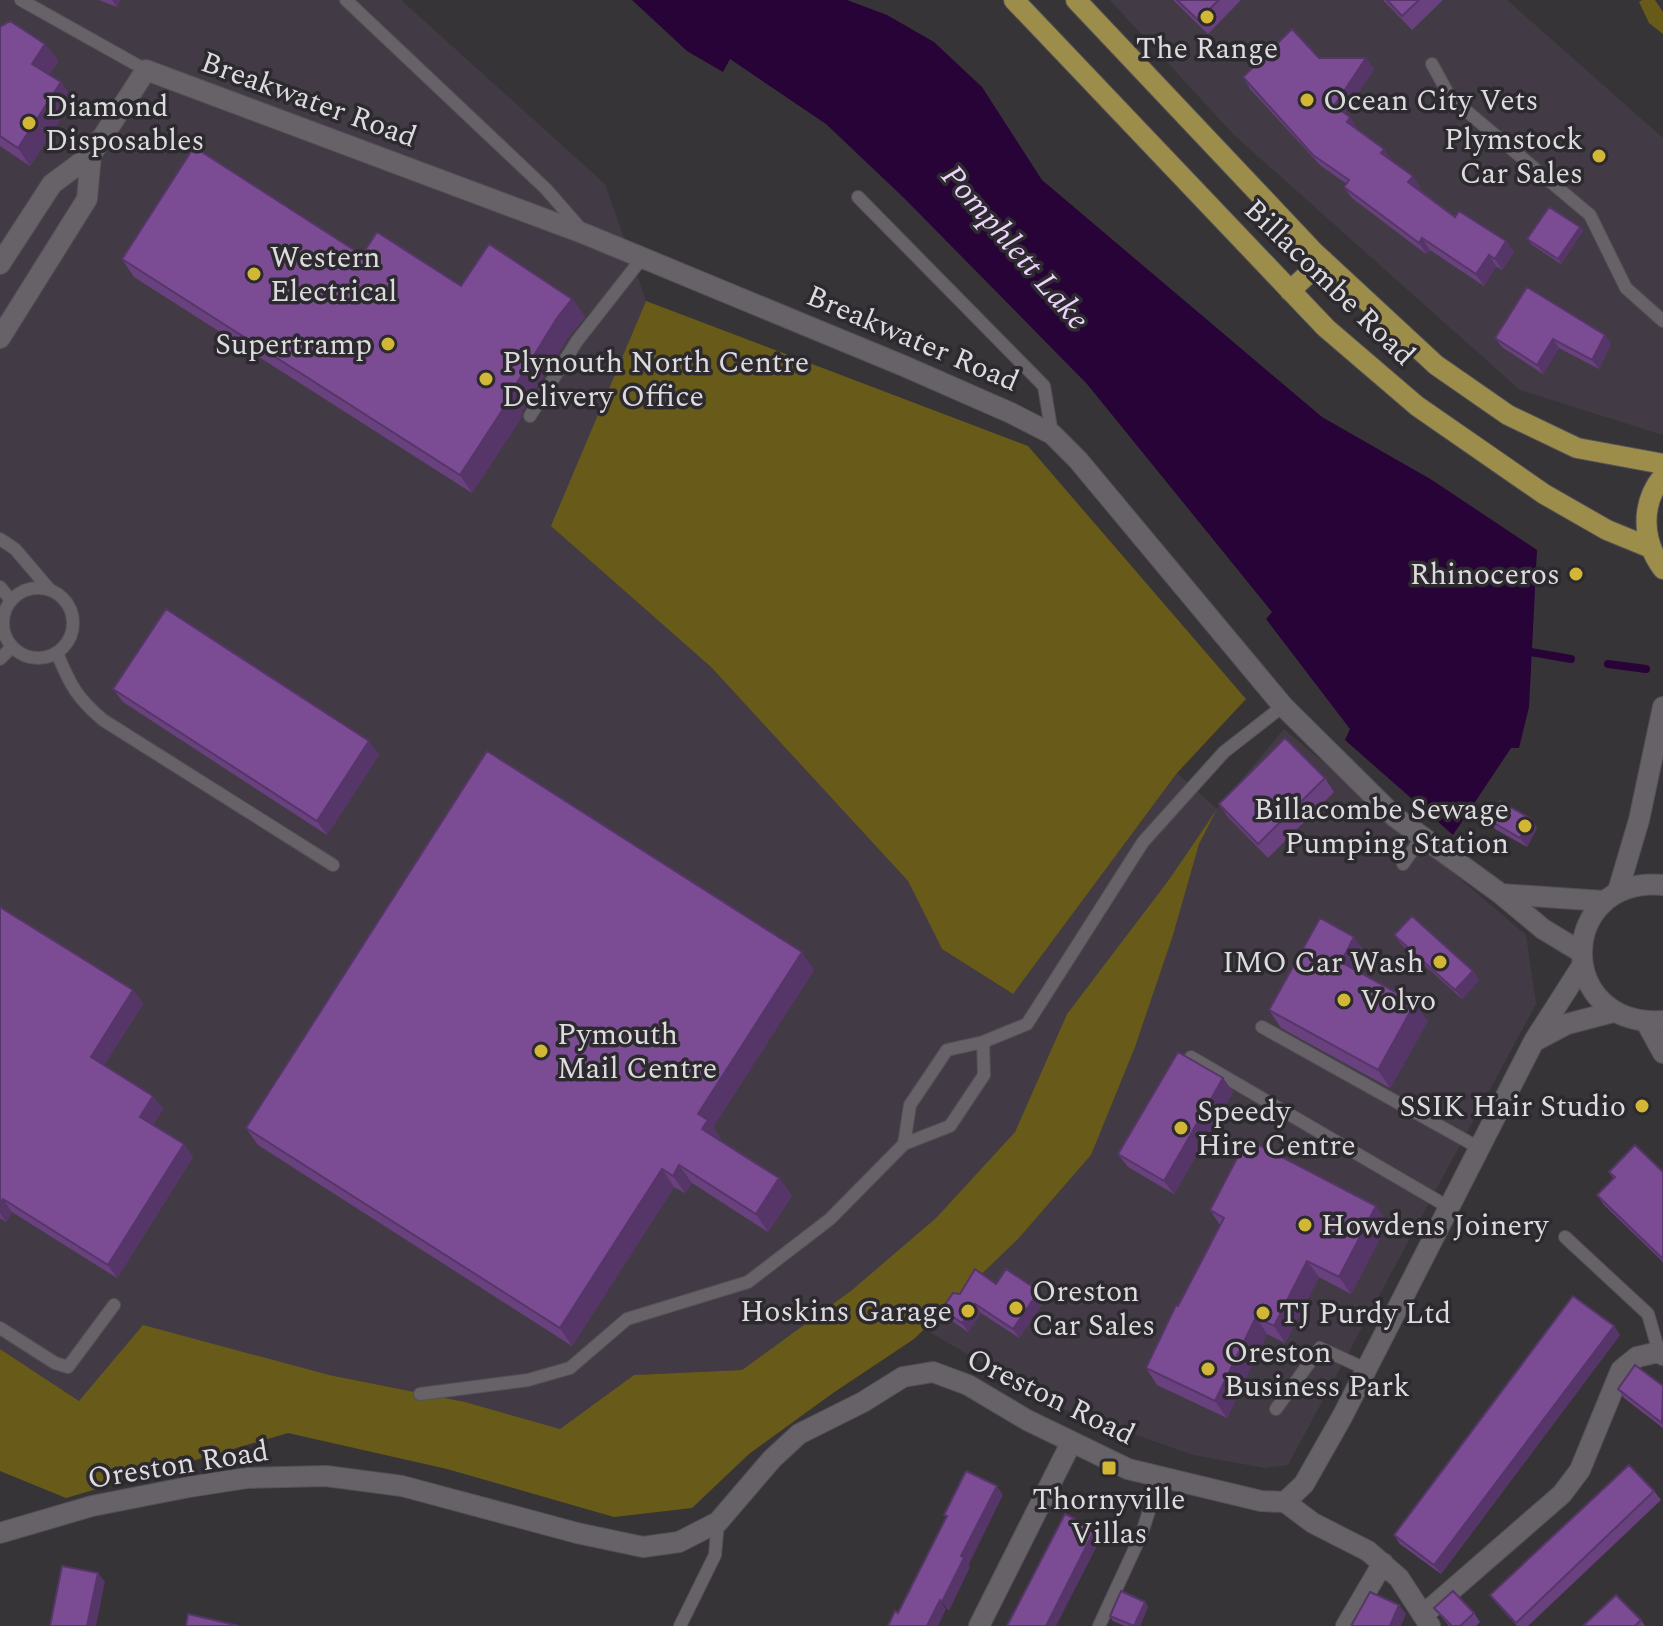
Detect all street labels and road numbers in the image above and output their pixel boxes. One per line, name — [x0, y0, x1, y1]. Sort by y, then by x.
street label: Breakwater Road — [194, 40, 423, 160]
street label: Billacombe Road — [1233, 188, 1426, 377]
street label: Breakwater Road — [799, 273, 1026, 404]
street label: Oreston Road — [958, 1336, 1143, 1458]
street label: Oreston Road — [84, 1428, 272, 1502]

